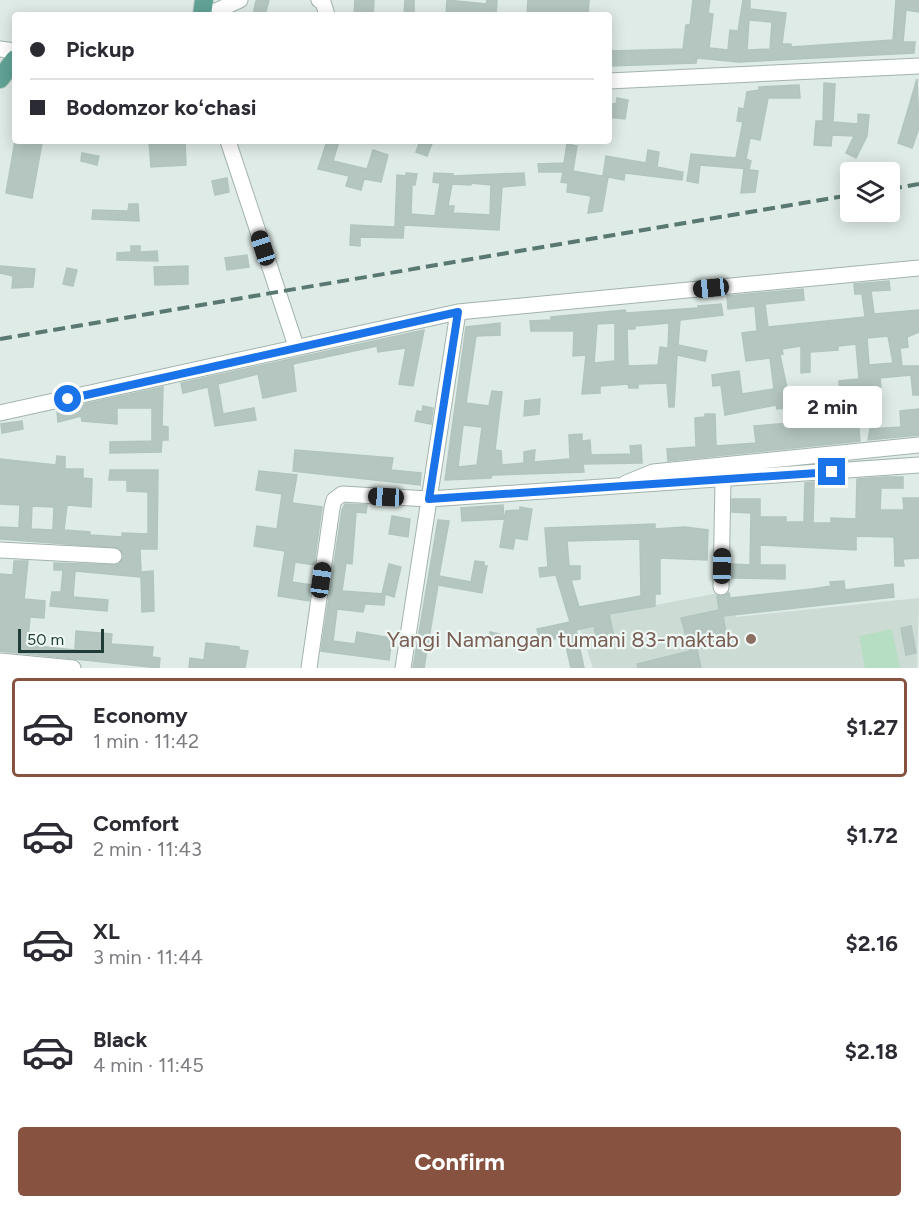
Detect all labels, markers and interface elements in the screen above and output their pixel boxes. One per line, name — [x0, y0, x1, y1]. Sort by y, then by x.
text: Pickup — [66, 36, 135, 63]
text: Bodomzor koʻchasi — [66, 94, 257, 121]
map controls — [840, 162, 900, 222]
button: layers — [840, 162, 900, 222]
car — [249, 228, 277, 268]
car — [692, 277, 730, 299]
route start — [54, 385, 81, 412]
callout: 2 min — [782, 385, 882, 427]
text: 2 min — [807, 395, 858, 419]
route end — [818, 458, 845, 485]
car — [368, 487, 404, 507]
car — [713, 548, 731, 584]
car — [310, 561, 332, 599]
scale bar — [18, 626, 104, 654]
place label: Yangi Namangan tumani 83-maktab — [387, 626, 739, 653]
text: 50 m — [27, 630, 64, 649]
marker: Yangi Namangan tumani 83-maktab — [744, 632, 758, 646]
icon: car — [21, 701, 75, 755]
text: Economy — [93, 702, 188, 729]
text: $1.27 — [846, 714, 898, 741]
text: 1 min · 11:42 — [93, 729, 199, 753]
icon: car — [21, 809, 75, 863]
text: Comfort — [93, 810, 179, 837]
text: $1.72 — [846, 822, 898, 849]
text: 2 min · 11:43 — [93, 837, 202, 861]
icon: car — [21, 917, 75, 971]
text: XL — [93, 918, 120, 945]
text: $2.16 — [846, 930, 898, 957]
text: 3 min · 11:44 — [93, 945, 203, 969]
icon: car — [21, 1025, 75, 1079]
text: Black — [93, 1026, 147, 1053]
text: $2.18 — [845, 1038, 898, 1065]
text: 4 min · 11:45 — [93, 1053, 204, 1077]
button: Confirm — [18, 1127, 901, 1196]

